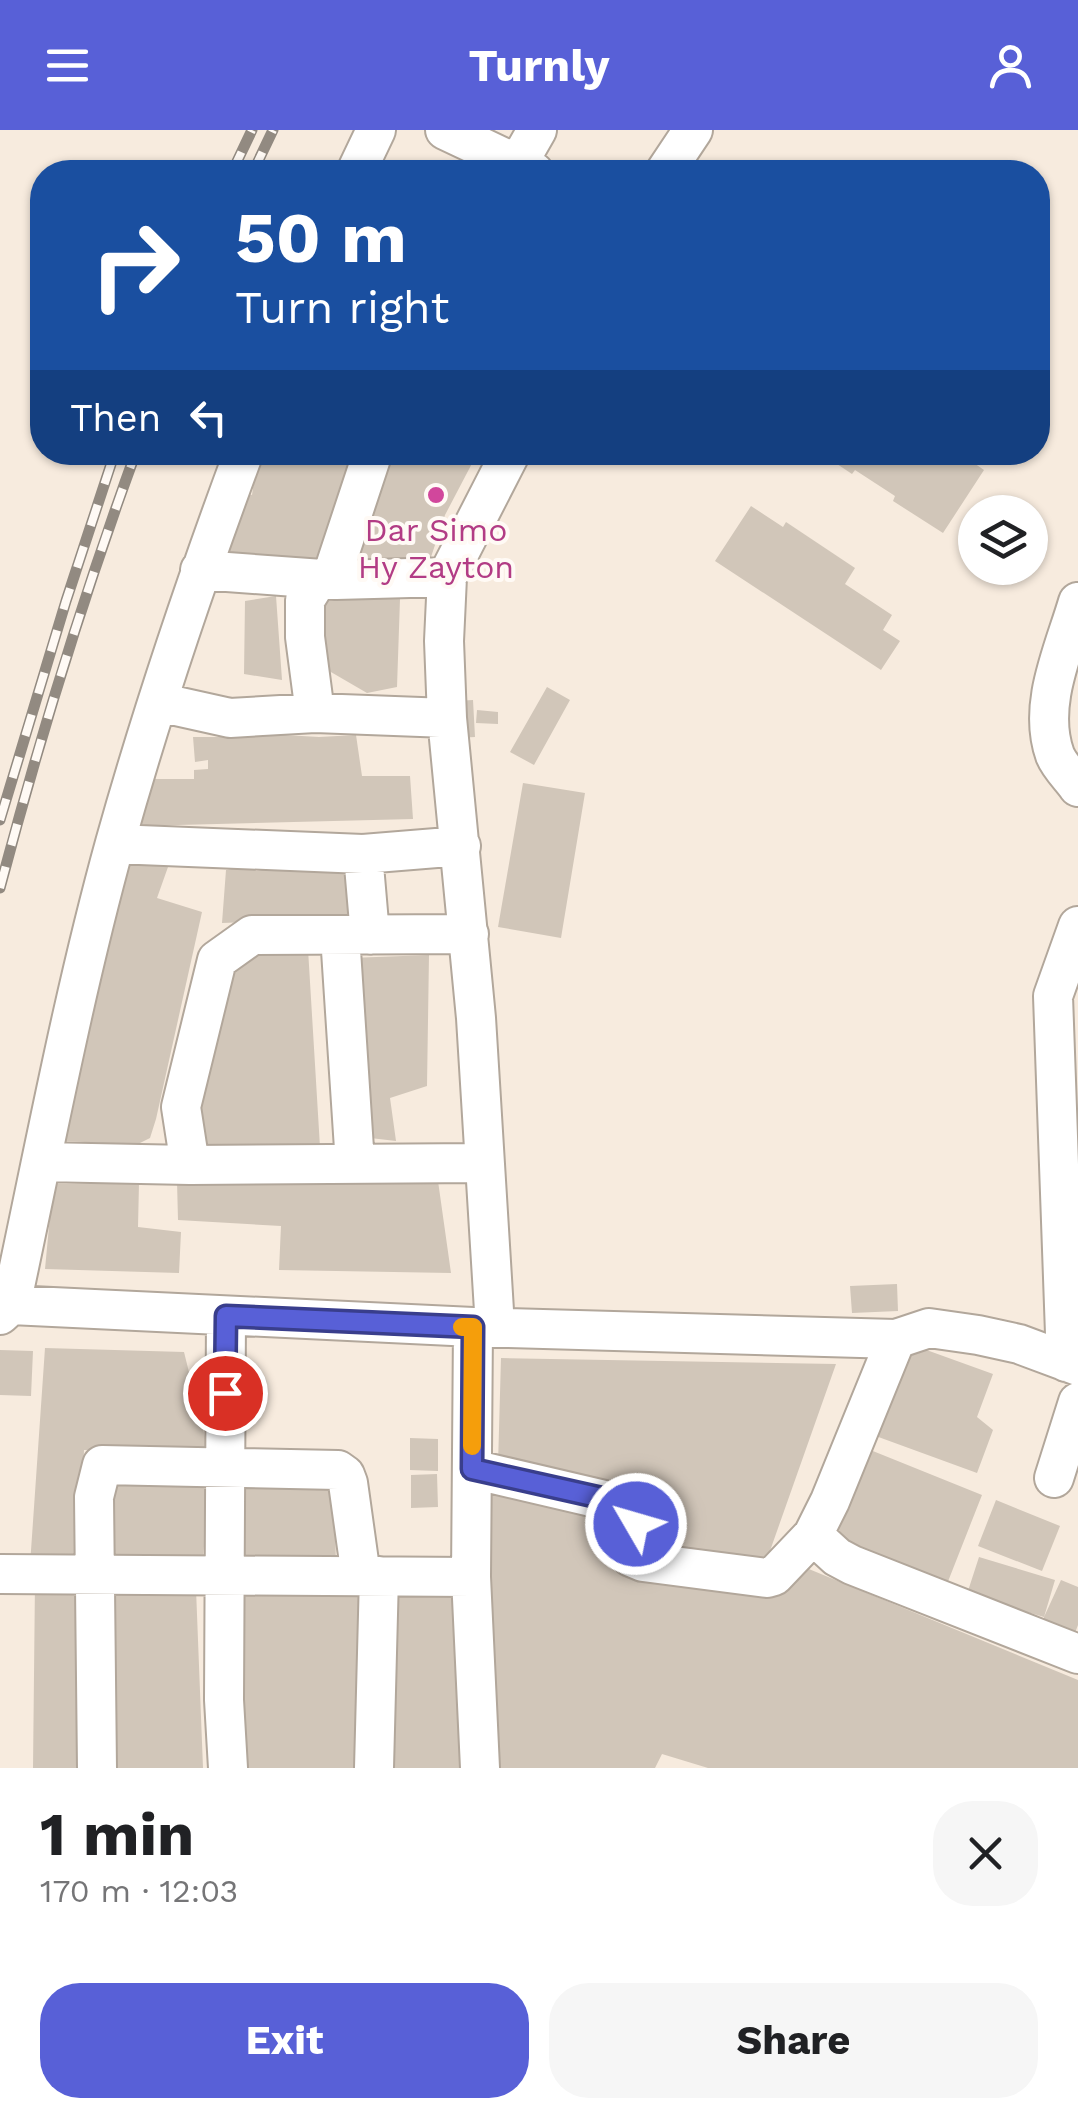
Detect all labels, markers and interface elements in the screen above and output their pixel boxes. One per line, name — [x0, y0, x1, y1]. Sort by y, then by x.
icon: menu — [40, 38, 95, 93]
icon: person — [983, 38, 1038, 93]
text: Turnly — [468, 39, 610, 92]
text: 50 m — [235, 197, 407, 279]
icon: right — [70, 200, 200, 330]
text: Turn right — [235, 281, 449, 334]
icon: left — [181, 390, 236, 445]
text: Then — [70, 396, 161, 440]
marker: Dar Simo Hy Zayton — [425, 484, 447, 506]
map controls — [958, 495, 1048, 585]
button: layers — [958, 495, 1048, 585]
place label: Dar Simo Hy Zayton — [358, 511, 514, 586]
pin — [183, 1351, 268, 1436]
icon: arrive — [198, 1366, 253, 1421]
position arrow — [584, 1472, 688, 1576]
text: 1 min — [40, 1799, 194, 1870]
button: close — [933, 1801, 1038, 1906]
text: 170 m · 12:03 — [40, 1872, 238, 1910]
button: Exit — [40, 1983, 529, 2098]
button: Share — [549, 1983, 1038, 2098]

